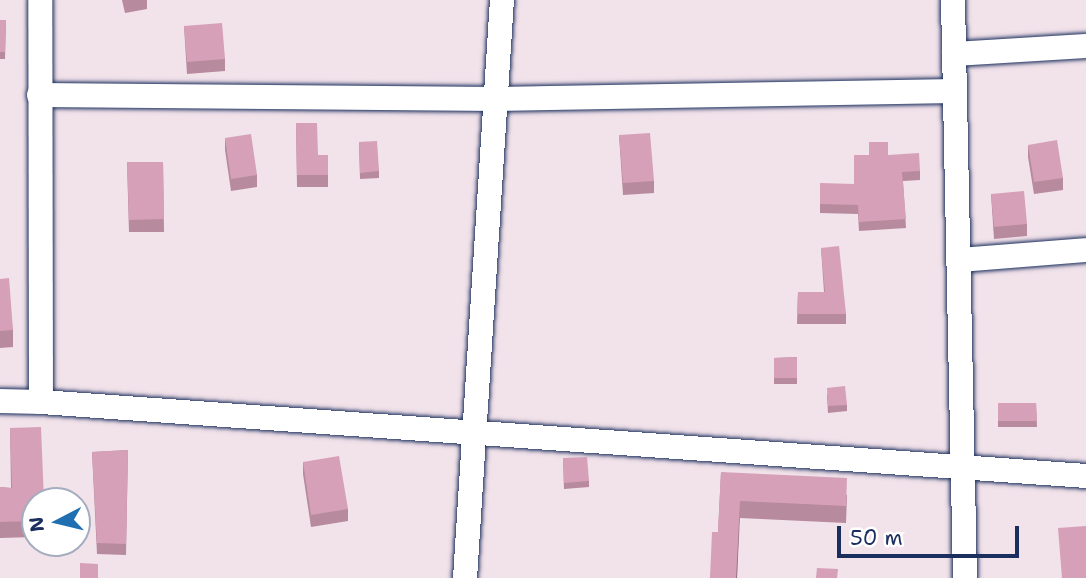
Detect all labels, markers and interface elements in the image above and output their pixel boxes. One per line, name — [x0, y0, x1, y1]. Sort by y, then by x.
north arrow — [21, 487, 91, 557]
scale bar — [841, 512, 1023, 556]
text: N — [23, 515, 50, 533]
text: 50 m — [850, 524, 903, 552]

